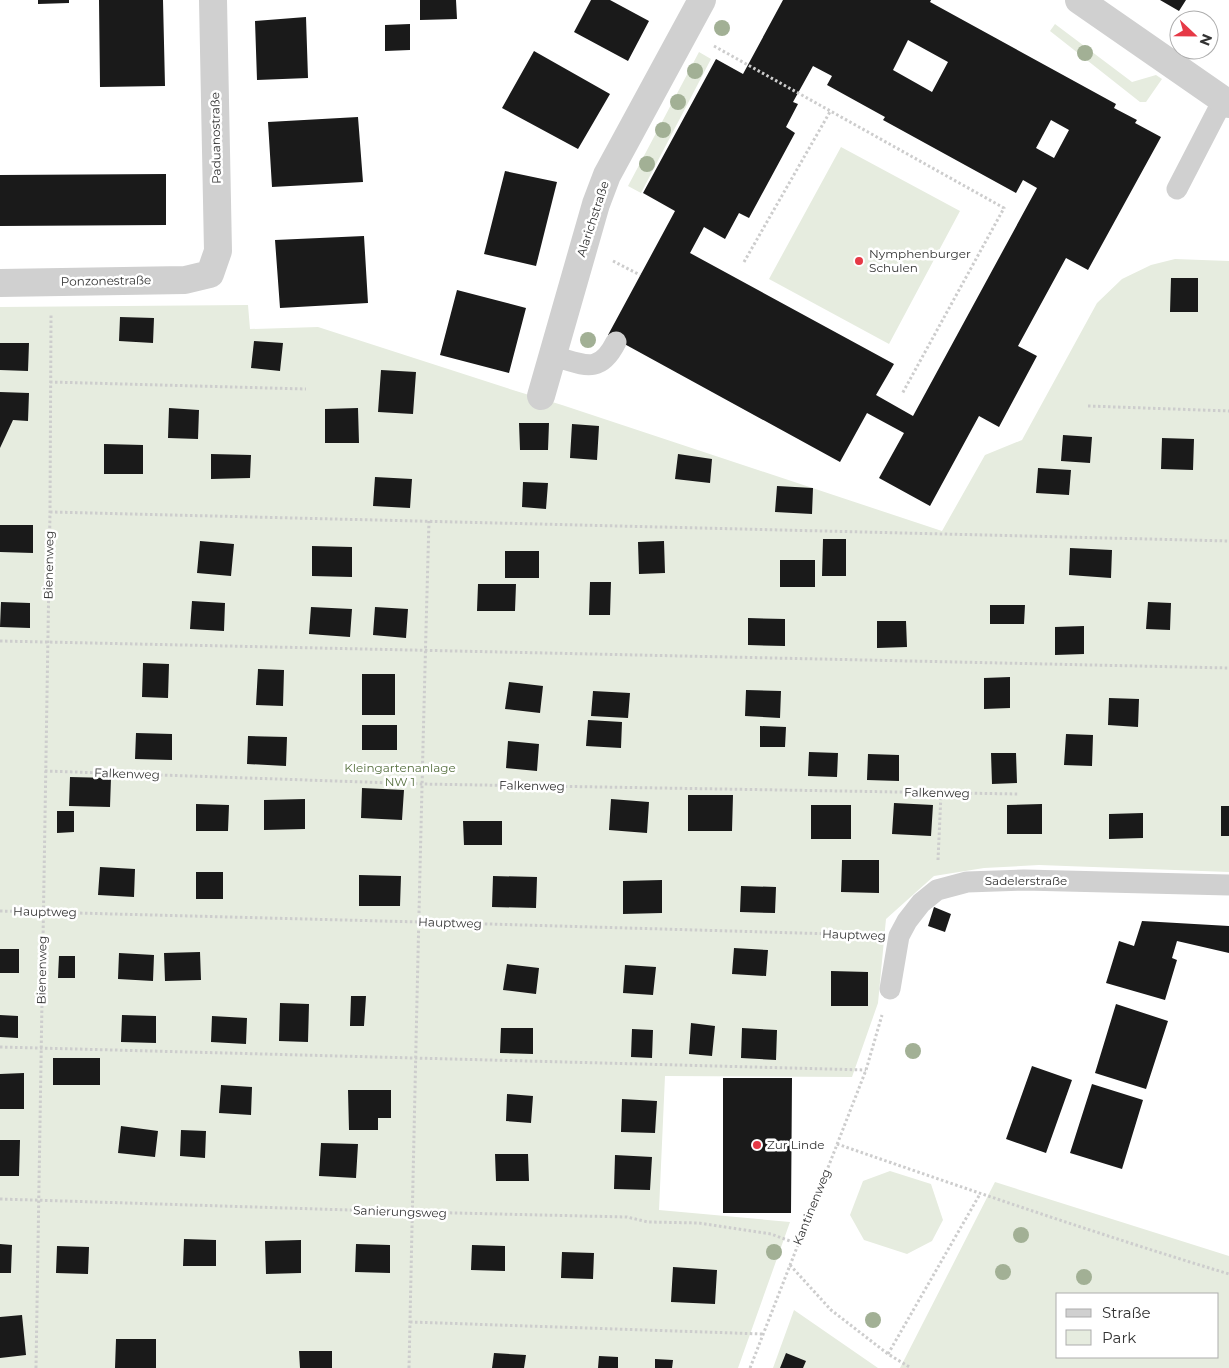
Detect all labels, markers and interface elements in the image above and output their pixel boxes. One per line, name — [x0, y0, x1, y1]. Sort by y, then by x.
north arrow — [1169, 10, 1219, 60]
text: N — [1196, 31, 1217, 48]
street label: Paduanostraße — [207, 92, 224, 184]
street label: Alarichstraße — [573, 179, 612, 259]
place label: Nymphenburger Schulen — [869, 246, 971, 275]
marker: Nymphenburger Schulen — [853, 255, 865, 267]
street label: Ponzonestraße — [61, 272, 151, 289]
street label: Bienenweg — [40, 531, 57, 599]
park label: Kleingartenanlage NW 1 — [344, 760, 456, 789]
street label: Falkenweg — [94, 765, 160, 782]
street label: Falkenweg — [499, 777, 565, 794]
street label: Falkenweg — [904, 784, 970, 801]
street label: Sadelerstraße — [985, 873, 1067, 888]
street label: Hauptweg — [13, 903, 77, 920]
street label: Hauptweg — [418, 914, 482, 931]
street label: Hauptweg — [822, 926, 886, 943]
street label: Bienenweg — [33, 936, 50, 1004]
place label: Zur Linde — [767, 1137, 825, 1152]
marker: Zur Linde — [751, 1139, 763, 1151]
street label: Kantinenweg — [789, 1167, 834, 1247]
street label: Sanierungsweg — [353, 1202, 447, 1221]
legend — [1056, 1293, 1219, 1358]
text: Straße — [1102, 1303, 1151, 1322]
text: Park — [1102, 1328, 1136, 1347]

